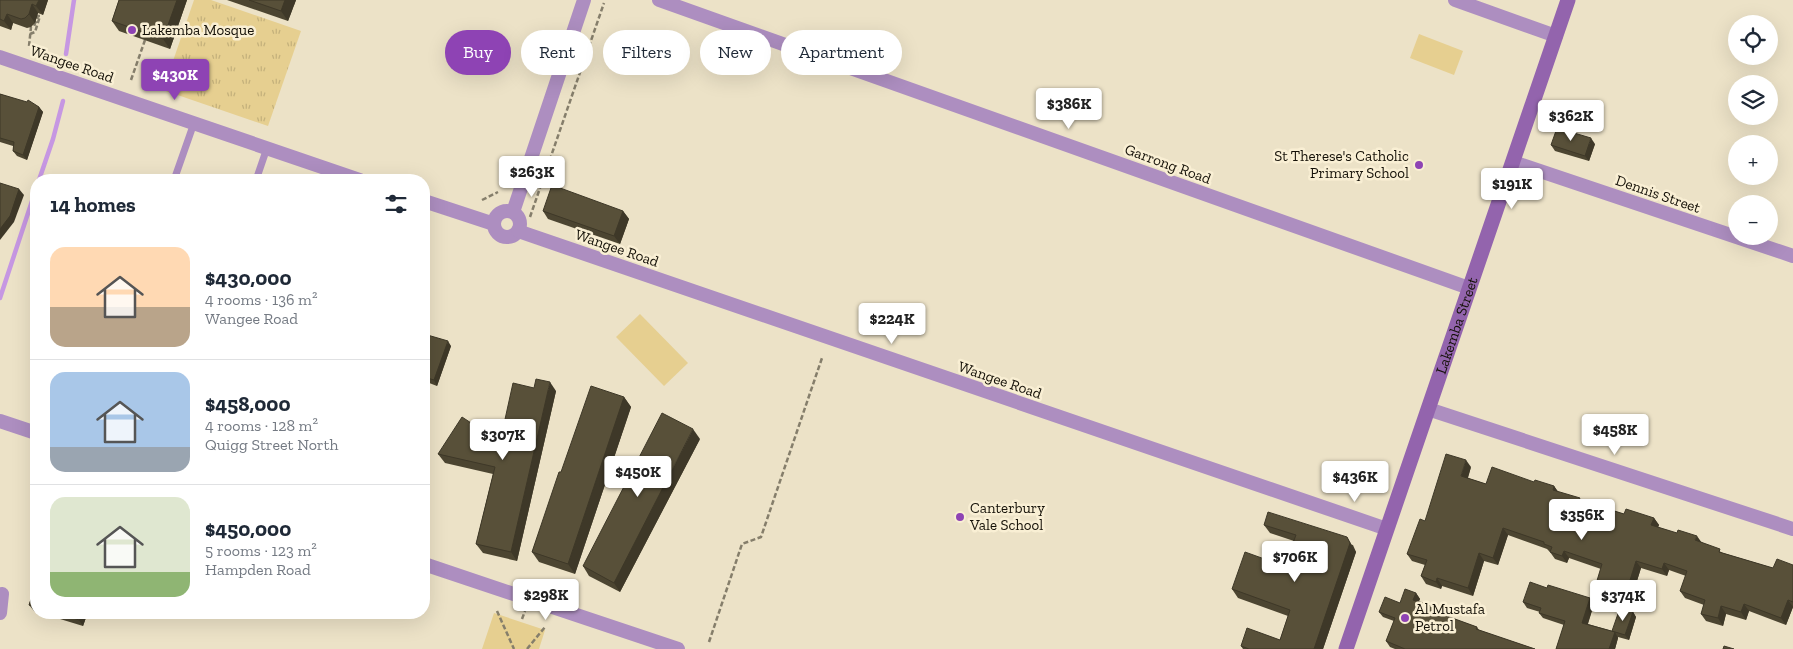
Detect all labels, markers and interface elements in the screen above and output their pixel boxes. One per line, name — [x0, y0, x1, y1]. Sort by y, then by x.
map controls — [1728, 15, 1778, 245]
button: locate — [1728, 15, 1778, 65]
place label: Lakemba Mosque — [142, 21, 254, 39]
marker: Lakemba Mosque — [126, 24, 138, 36]
chip: Buy — [445, 30, 511, 75]
chip: Rent — [521, 30, 593, 75]
chip: Filters — [603, 30, 690, 75]
chip: New — [700, 30, 771, 75]
chip: Apartment — [781, 30, 902, 75]
street label: Wangee Road — [28, 41, 117, 87]
pin: $430K — [140, 58, 210, 101]
text: $430K — [152, 65, 198, 84]
button: layers — [1728, 75, 1778, 125]
pin: $386K — [1034, 88, 1104, 130]
text: $386K — [1047, 94, 1091, 113]
pin: $362K — [1536, 100, 1606, 142]
text: $362K — [1549, 106, 1593, 125]
button: + — [1728, 135, 1778, 185]
street label: Garrong Road — [1122, 140, 1214, 188]
place label: St Therese's Catholic Primary School — [1274, 147, 1409, 182]
pin: $263K — [497, 156, 567, 198]
marker: St Therese's Catholic Primary School — [1413, 159, 1425, 171]
text: $263K — [510, 162, 554, 181]
pin: $191K — [1477, 168, 1547, 210]
street label: Dennis Street — [1613, 171, 1703, 217]
text: $191K — [1492, 174, 1532, 193]
icon: filters — [382, 190, 410, 218]
text: 14 homes — [50, 192, 136, 217]
button: − — [1728, 195, 1778, 245]
street label: Wangee Road — [573, 225, 662, 271]
text: $430,000 — [205, 265, 292, 290]
icon: home — [90, 267, 150, 327]
street label: Lakemba Street — [1432, 274, 1482, 376]
text: 4 rooms · 136 m² — [205, 290, 317, 309]
pin: $224K — [857, 302, 927, 345]
text: Wangee Road — [205, 309, 298, 328]
text: $224K — [870, 309, 914, 328]
street label: Wangee Road — [956, 357, 1045, 403]
text: $458,000 — [205, 391, 291, 416]
icon: home — [90, 392, 150, 452]
pin: $458K — [1580, 414, 1650, 456]
text: 4 rooms · 128 m² — [205, 416, 318, 435]
pin: $307K — [468, 418, 538, 461]
text: $458K — [1593, 420, 1637, 439]
text: $307K — [481, 425, 525, 444]
text: Quigg Street North — [205, 435, 338, 454]
pin: $450K — [603, 456, 673, 498]
pin: $436K — [1320, 460, 1390, 503]
text: $450K — [615, 462, 661, 481]
text: $436K — [1333, 467, 1377, 486]
pin: $356K — [1547, 498, 1617, 541]
place label: Canterbury Vale School — [969, 499, 1045, 534]
text: $356K — [1560, 505, 1604, 524]
marker: Canterbury Vale School — [954, 511, 966, 523]
text: $450,000 — [205, 516, 291, 541]
icon: home — [90, 517, 150, 577]
pin: $706K — [1260, 540, 1330, 583]
text: 5 rooms · 123 m² — [205, 541, 317, 560]
text: $706K — [1273, 547, 1317, 566]
text: Hampden Road — [205, 560, 311, 579]
pin: $298K — [511, 578, 581, 621]
pin: $374K — [1588, 580, 1658, 622]
text: $298K — [524, 585, 568, 604]
text: $374K — [1601, 586, 1645, 605]
place label: Al Mustafa Petrol — [1415, 600, 1485, 635]
marker: Al Mustafa Petrol — [1399, 612, 1411, 624]

